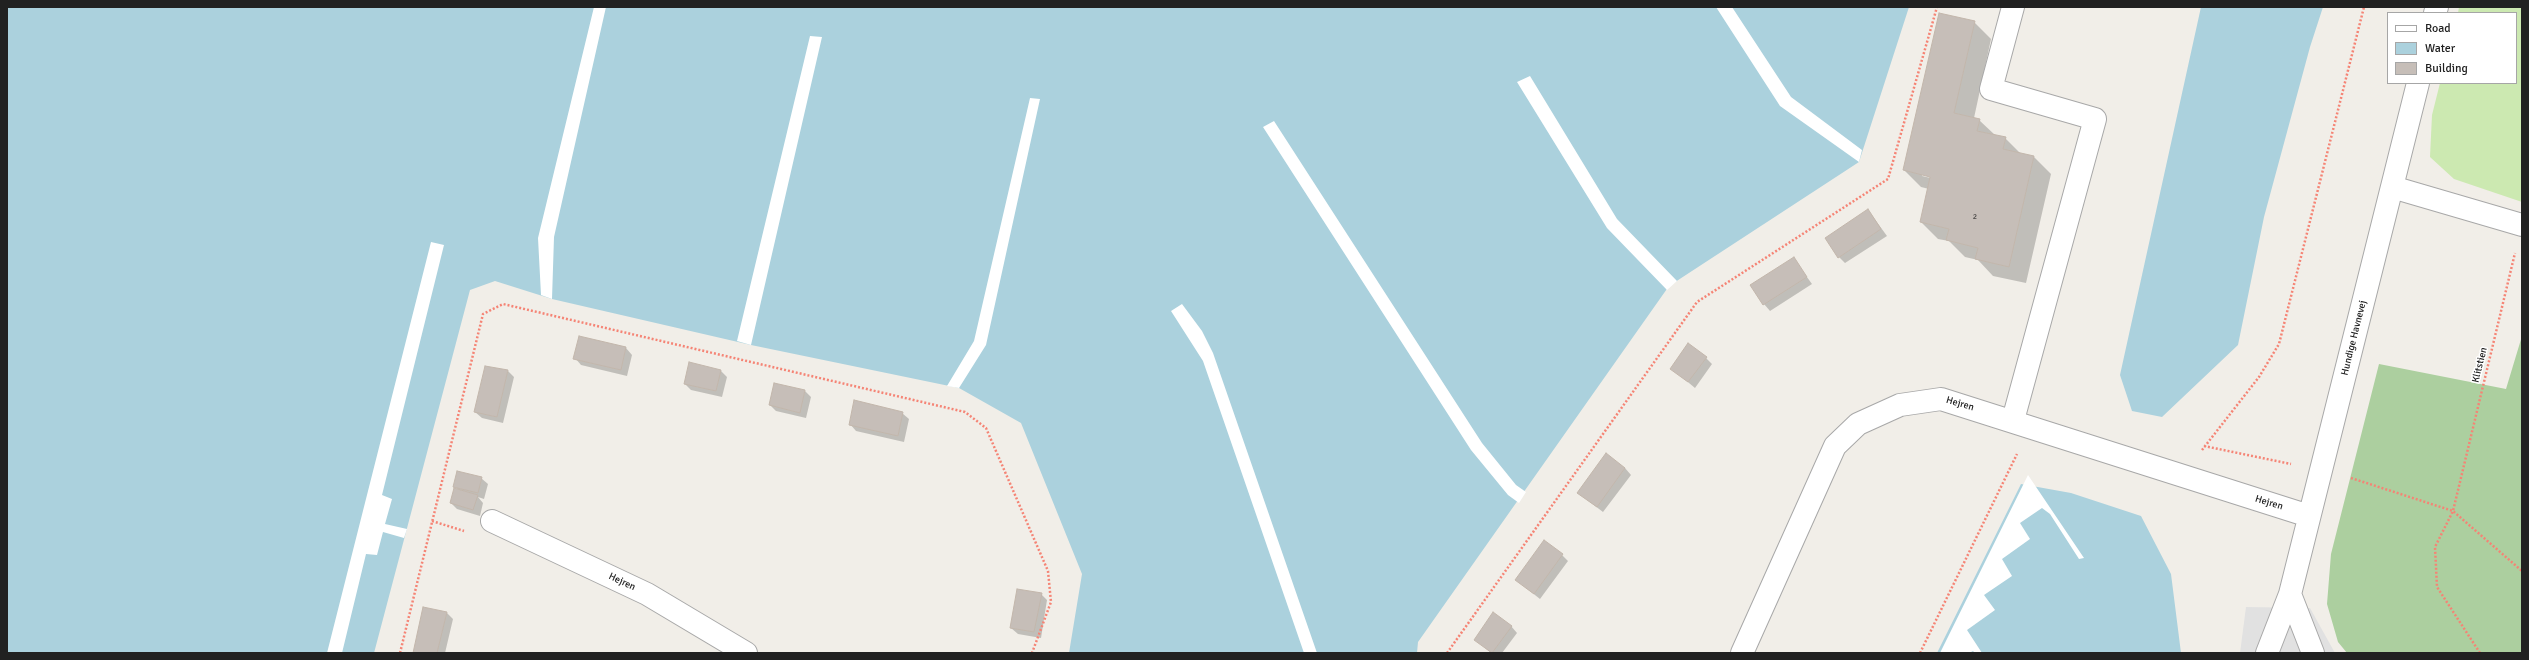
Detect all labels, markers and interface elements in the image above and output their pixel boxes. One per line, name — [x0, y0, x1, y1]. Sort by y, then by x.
legend — [2387, 12, 2517, 84]
text: Road — [2425, 21, 2451, 36]
text: Water — [2425, 41, 2455, 56]
text: Building — [2425, 61, 2468, 76]
house number: 2 — [1973, 212, 1977, 222]
street label: Hundige Havnevej — [2339, 299, 2369, 377]
street label: Klitstien — [2470, 346, 2490, 384]
street label: Hejren — [1945, 394, 1975, 414]
street label: Hejren — [2254, 493, 2284, 513]
street label: Hejren — [607, 571, 637, 593]

